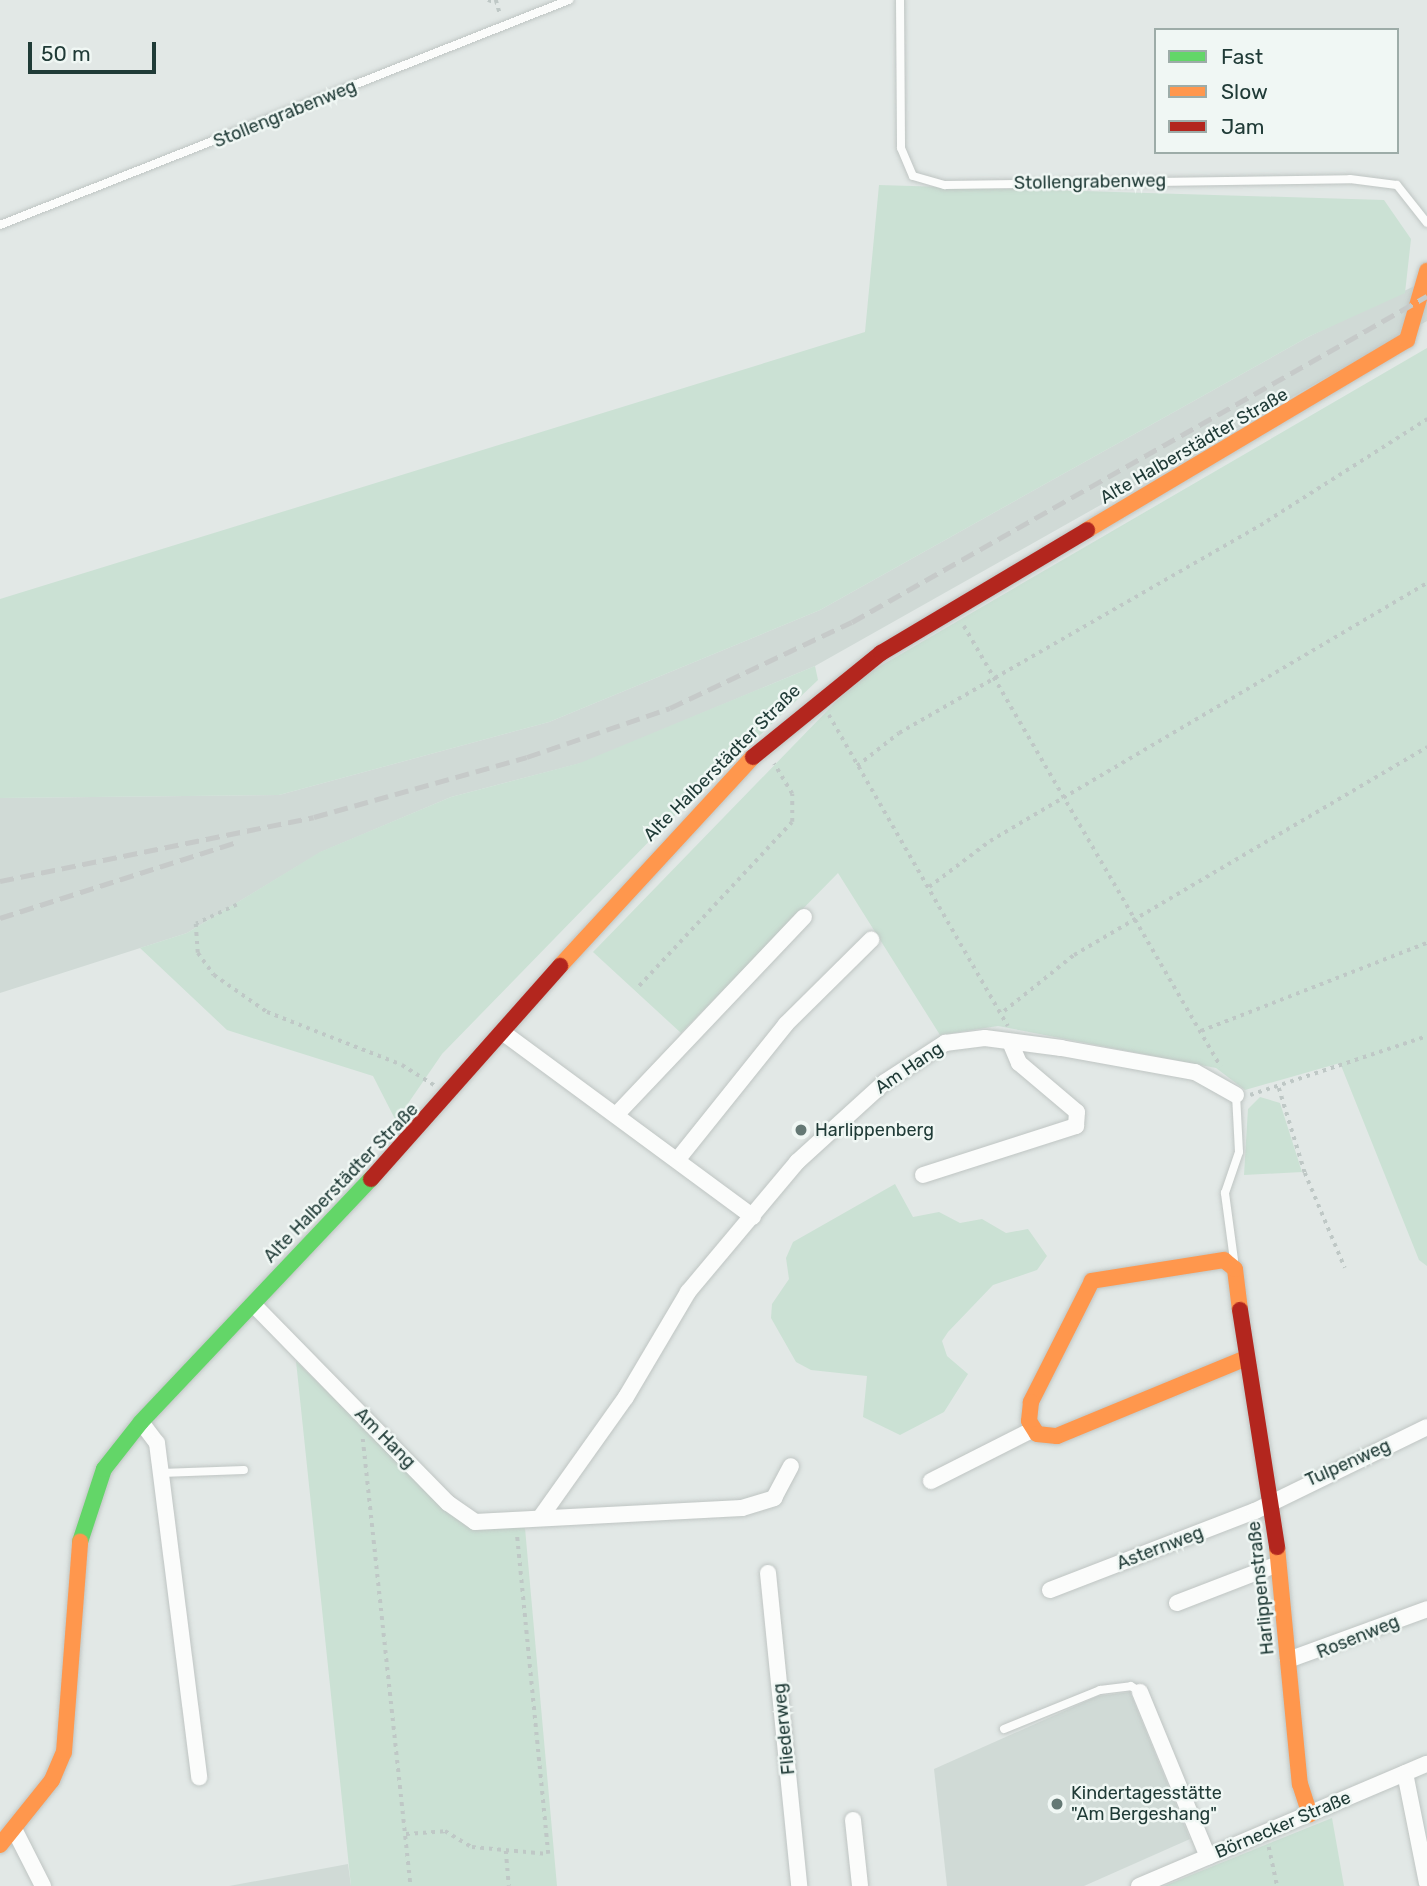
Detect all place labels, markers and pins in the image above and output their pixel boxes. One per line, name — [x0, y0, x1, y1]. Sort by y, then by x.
place label: Harlippenberg — [815, 1119, 934, 1141]
marker: Harlippenberg — [793, 1122, 809, 1138]
place label: Kindertagesstätte "Am Bergeshang" — [1071, 1783, 1222, 1826]
marker: Kindertagesstätte "Am Bergeshang" — [1049, 1796, 1065, 1812]

